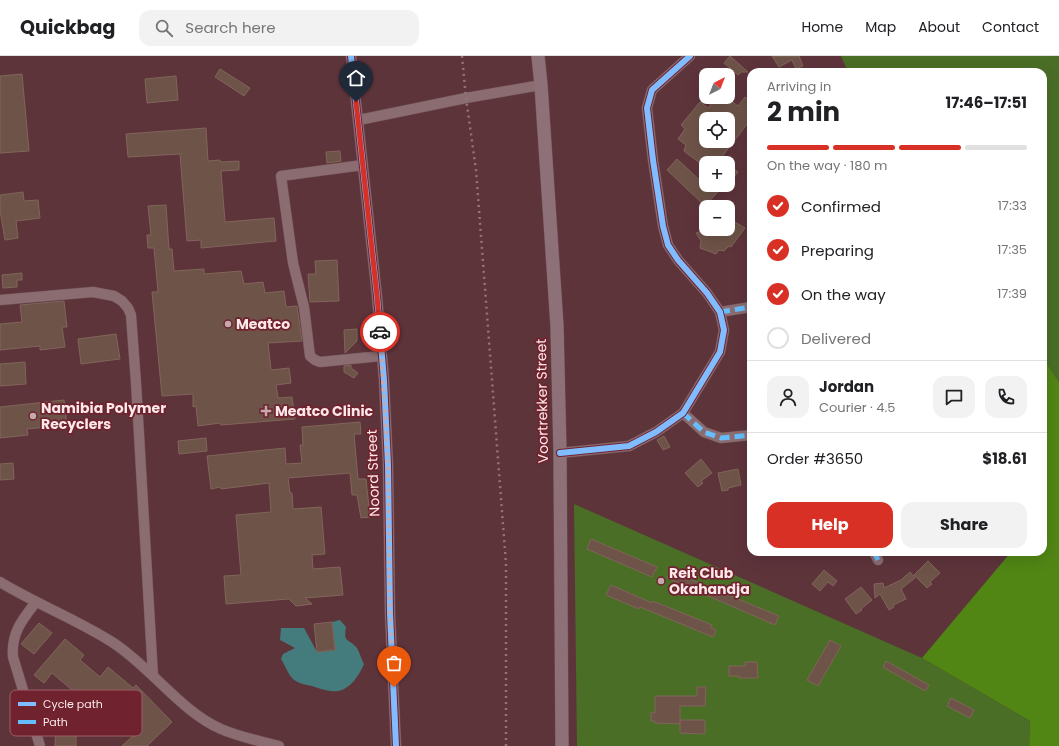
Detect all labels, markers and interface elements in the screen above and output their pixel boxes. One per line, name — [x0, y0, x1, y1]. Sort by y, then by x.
search box — [139, 10, 419, 46]
text: Quickbag — [20, 14, 115, 41]
icon: search — [153, 17, 175, 39]
text: Search here — [185, 17, 276, 38]
text: Home — [801, 17, 843, 37]
text: Map — [865, 17, 896, 37]
text: About — [918, 17, 960, 37]
text: Contact — [982, 17, 1039, 37]
pin — [339, 61, 373, 102]
icon: home — [345, 67, 367, 89]
north arrow — [699, 68, 735, 104]
map controls — [699, 68, 735, 236]
text: Arriving in — [767, 77, 831, 96]
text: 17:46–17:51 — [946, 92, 1027, 113]
text: 2 min — [767, 94, 840, 130]
button: locate — [699, 112, 735, 148]
button: + — [699, 156, 735, 192]
text: On the way · 180 m — [767, 156, 887, 175]
icon: check — [767, 195, 789, 217]
text: Confirmed — [801, 196, 881, 217]
text: 17:33 — [998, 196, 1027, 215]
button: − — [699, 200, 735, 236]
icon: check — [767, 239, 789, 261]
text: Preparing — [801, 240, 874, 261]
text: 17:35 — [997, 240, 1027, 259]
icon: check — [767, 283, 789, 305]
text: On the way — [801, 284, 886, 305]
text: 17:39 — [997, 284, 1027, 303]
courier — [360, 312, 400, 352]
place label: Meatco — [236, 314, 290, 334]
marker: Meatco — [223, 319, 233, 329]
icon: car — [369, 321, 391, 343]
text: Delivered — [801, 328, 871, 349]
street label: Voortrekker Street — [531, 339, 553, 463]
button: person — [767, 376, 809, 418]
text: Jordan — [819, 376, 874, 397]
button: chat — [933, 376, 975, 418]
button: phone — [985, 376, 1027, 418]
place label: Namibia Polymer Recyclers — [41, 398, 166, 434]
text: Courier · 4.5 — [819, 398, 895, 417]
place label: Meatco Clinic — [275, 401, 374, 421]
marker: Meatco Clinic — [260, 405, 272, 417]
marker: Namibia Polymer Recyclers — [28, 411, 38, 421]
street label: Noord Street — [361, 429, 385, 517]
text: Order #3650 — [767, 448, 863, 469]
text: $18.61 — [982, 448, 1027, 469]
button: Help — [767, 502, 893, 548]
button: Share — [901, 502, 1027, 548]
place label: Reit Club Okahandja — [669, 563, 750, 599]
marker: Reit Club Okahandja — [656, 576, 666, 586]
pin — [377, 646, 411, 687]
icon: bag — [383, 652, 405, 674]
legend — [10, 690, 142, 736]
text: Cycle path — [43, 696, 103, 712]
text: Path — [43, 714, 68, 730]

